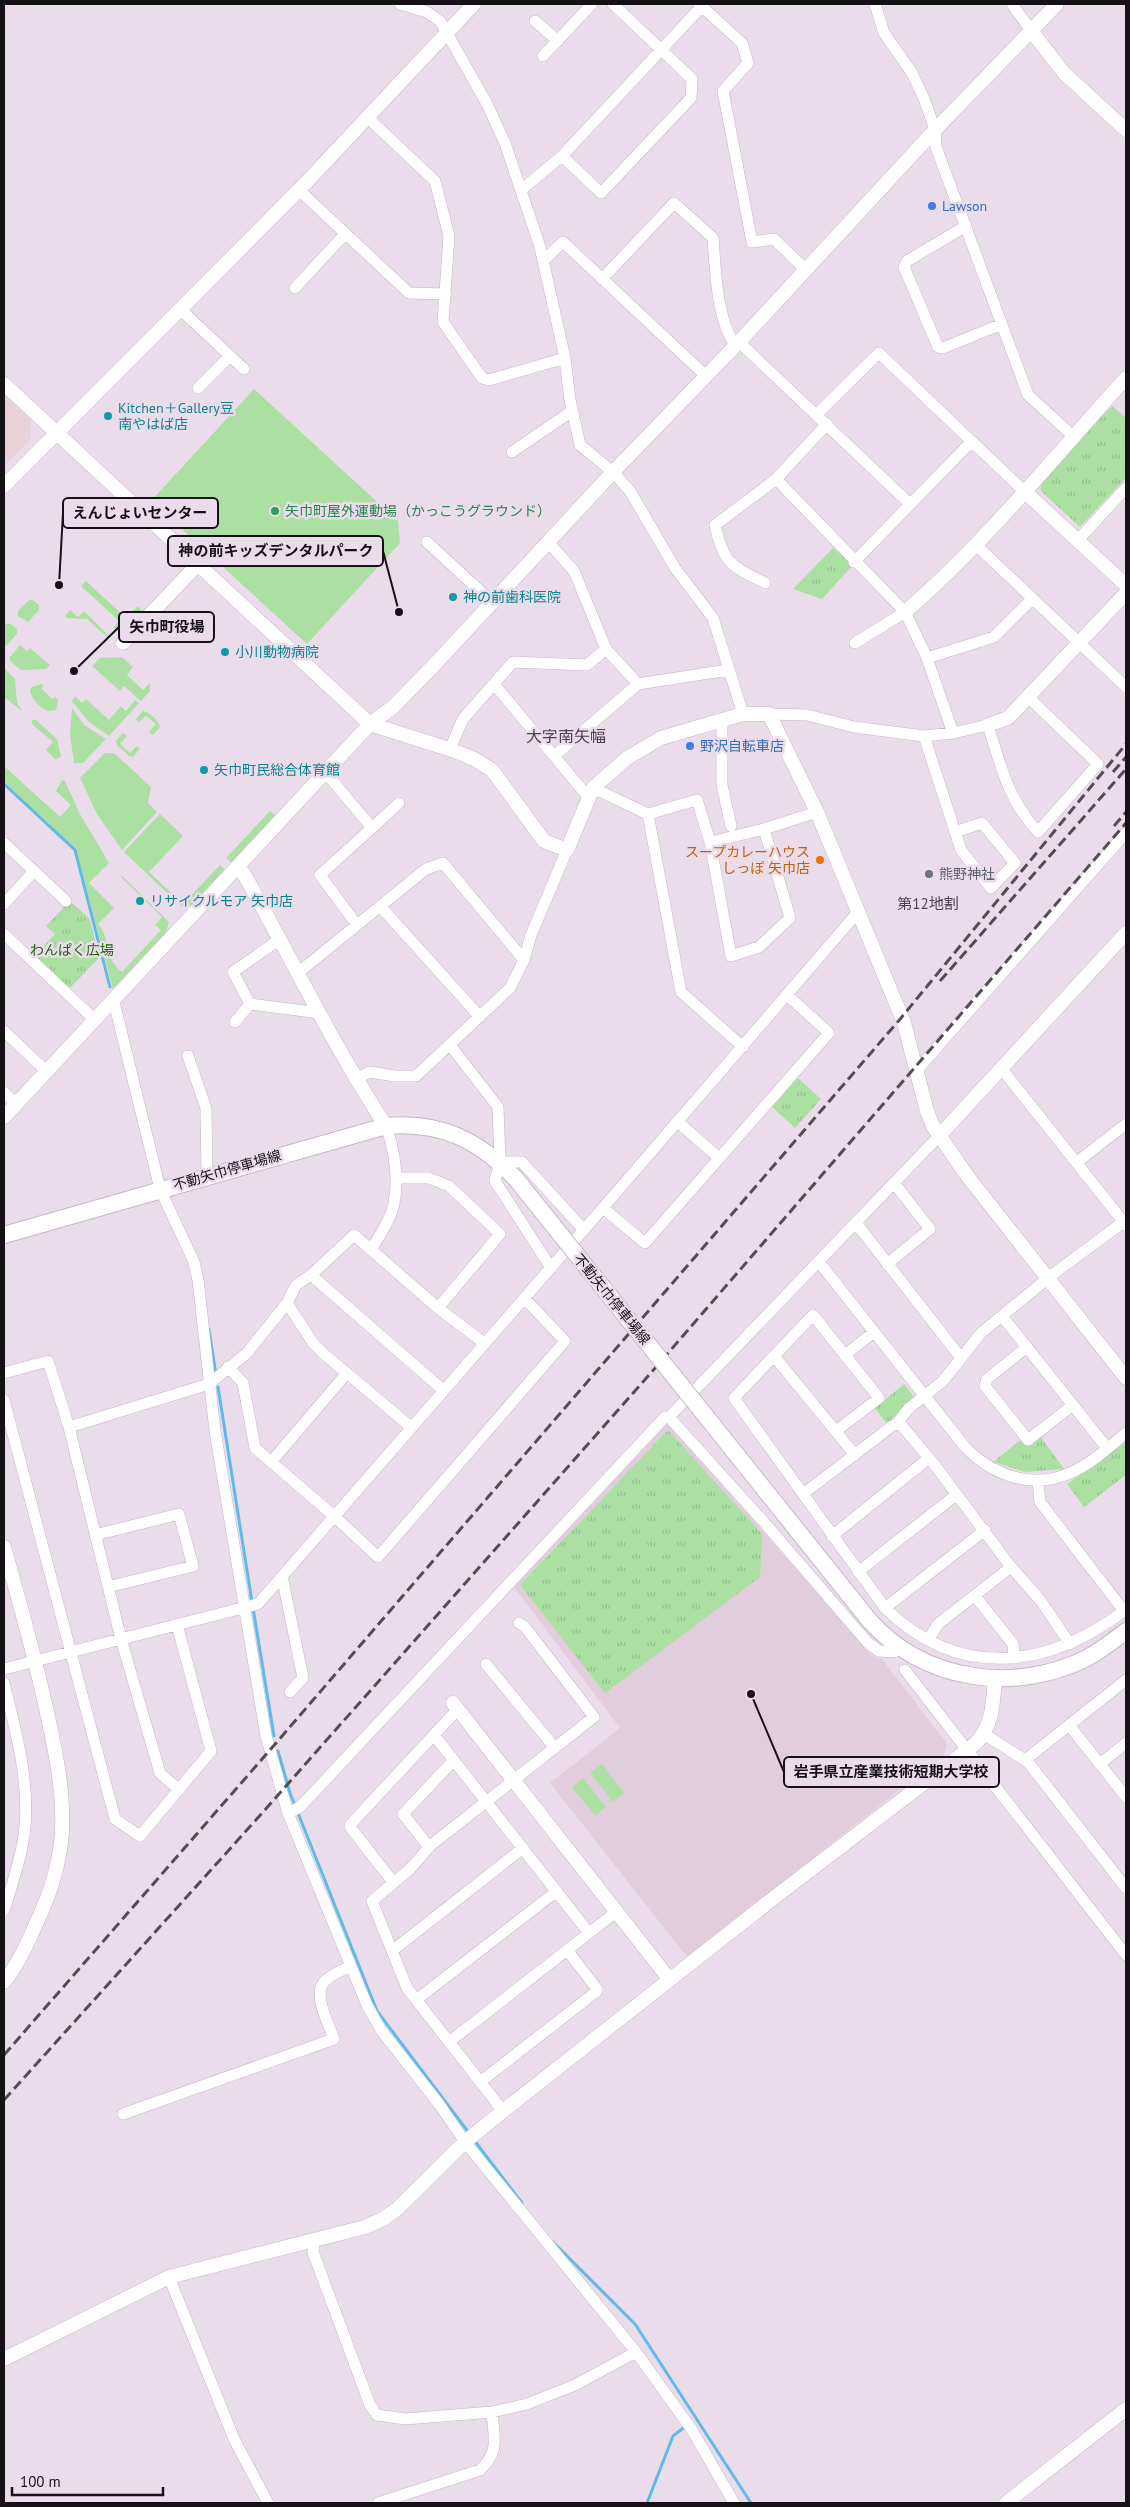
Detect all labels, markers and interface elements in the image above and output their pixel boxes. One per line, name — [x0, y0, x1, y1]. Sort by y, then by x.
place label: Lawson — [942, 197, 987, 215]
marker: Lawson — [926, 200, 938, 212]
place label: Kitchen＋Gallery豆 南やはば店 — [118, 399, 234, 433]
marker: Kitchen＋Gallery豆 南やはば店 — [102, 410, 114, 422]
callout: えんじょいセンター — [63, 498, 218, 528]
place label: 矢巾町屋外運動場（かっこうグラウンド） — [285, 502, 551, 520]
text: えんじょいセンター — [72, 503, 208, 522]
marker: 矢巾町屋外運動場（かっこうグラウンド） — [269, 505, 281, 517]
callout: 神の前キッズデンタルパーク — [168, 536, 383, 566]
text: 神の前キッズデンタルパーク — [177, 541, 374, 560]
place label: 神の前歯科医院 — [463, 588, 561, 606]
marker: 神の前歯科医院 — [447, 591, 459, 603]
callout: 矢巾町役場 — [119, 612, 214, 642]
text: 矢巾町役場 — [129, 617, 205, 636]
place label: 小川動物病院 — [235, 643, 319, 661]
marker: 小川動物病院 — [219, 646, 231, 658]
district label: 大字南矢幅 — [526, 726, 606, 746]
place label: 野沢自転車店 — [700, 737, 784, 755]
marker: 野沢自転車店 — [684, 740, 696, 752]
place label: 矢巾町民総合体育館 — [214, 761, 340, 779]
marker: 矢巾町民総合体育館 — [198, 764, 210, 776]
place label: スープカレーハウス しっぽ 矢巾店 — [685, 843, 810, 877]
marker: スープカレーハウス しっぽ 矢巾店 — [814, 854, 826, 866]
place label: 熊野神社 — [939, 865, 995, 883]
marker: 熊野神社 — [923, 868, 935, 880]
place label: リサイクルモア 矢巾店 — [150, 892, 293, 910]
district label: 第12地割 — [897, 894, 959, 913]
marker: リサイクルモア 矢巾店 — [134, 895, 146, 907]
park label: わんぱく広場 — [30, 941, 114, 959]
street label: 不動矢巾停車場線 — [171, 1146, 283, 1194]
street label: 不動矢巾停車場線 — [570, 1250, 654, 1348]
callout: 岩手県立産業技術短期大学校 — [784, 1757, 999, 1787]
text: 岩手県立産業技術短期大学校 — [793, 1762, 989, 1781]
scale bar — [12, 2464, 164, 2496]
text: 100 m — [20, 2472, 61, 2491]

